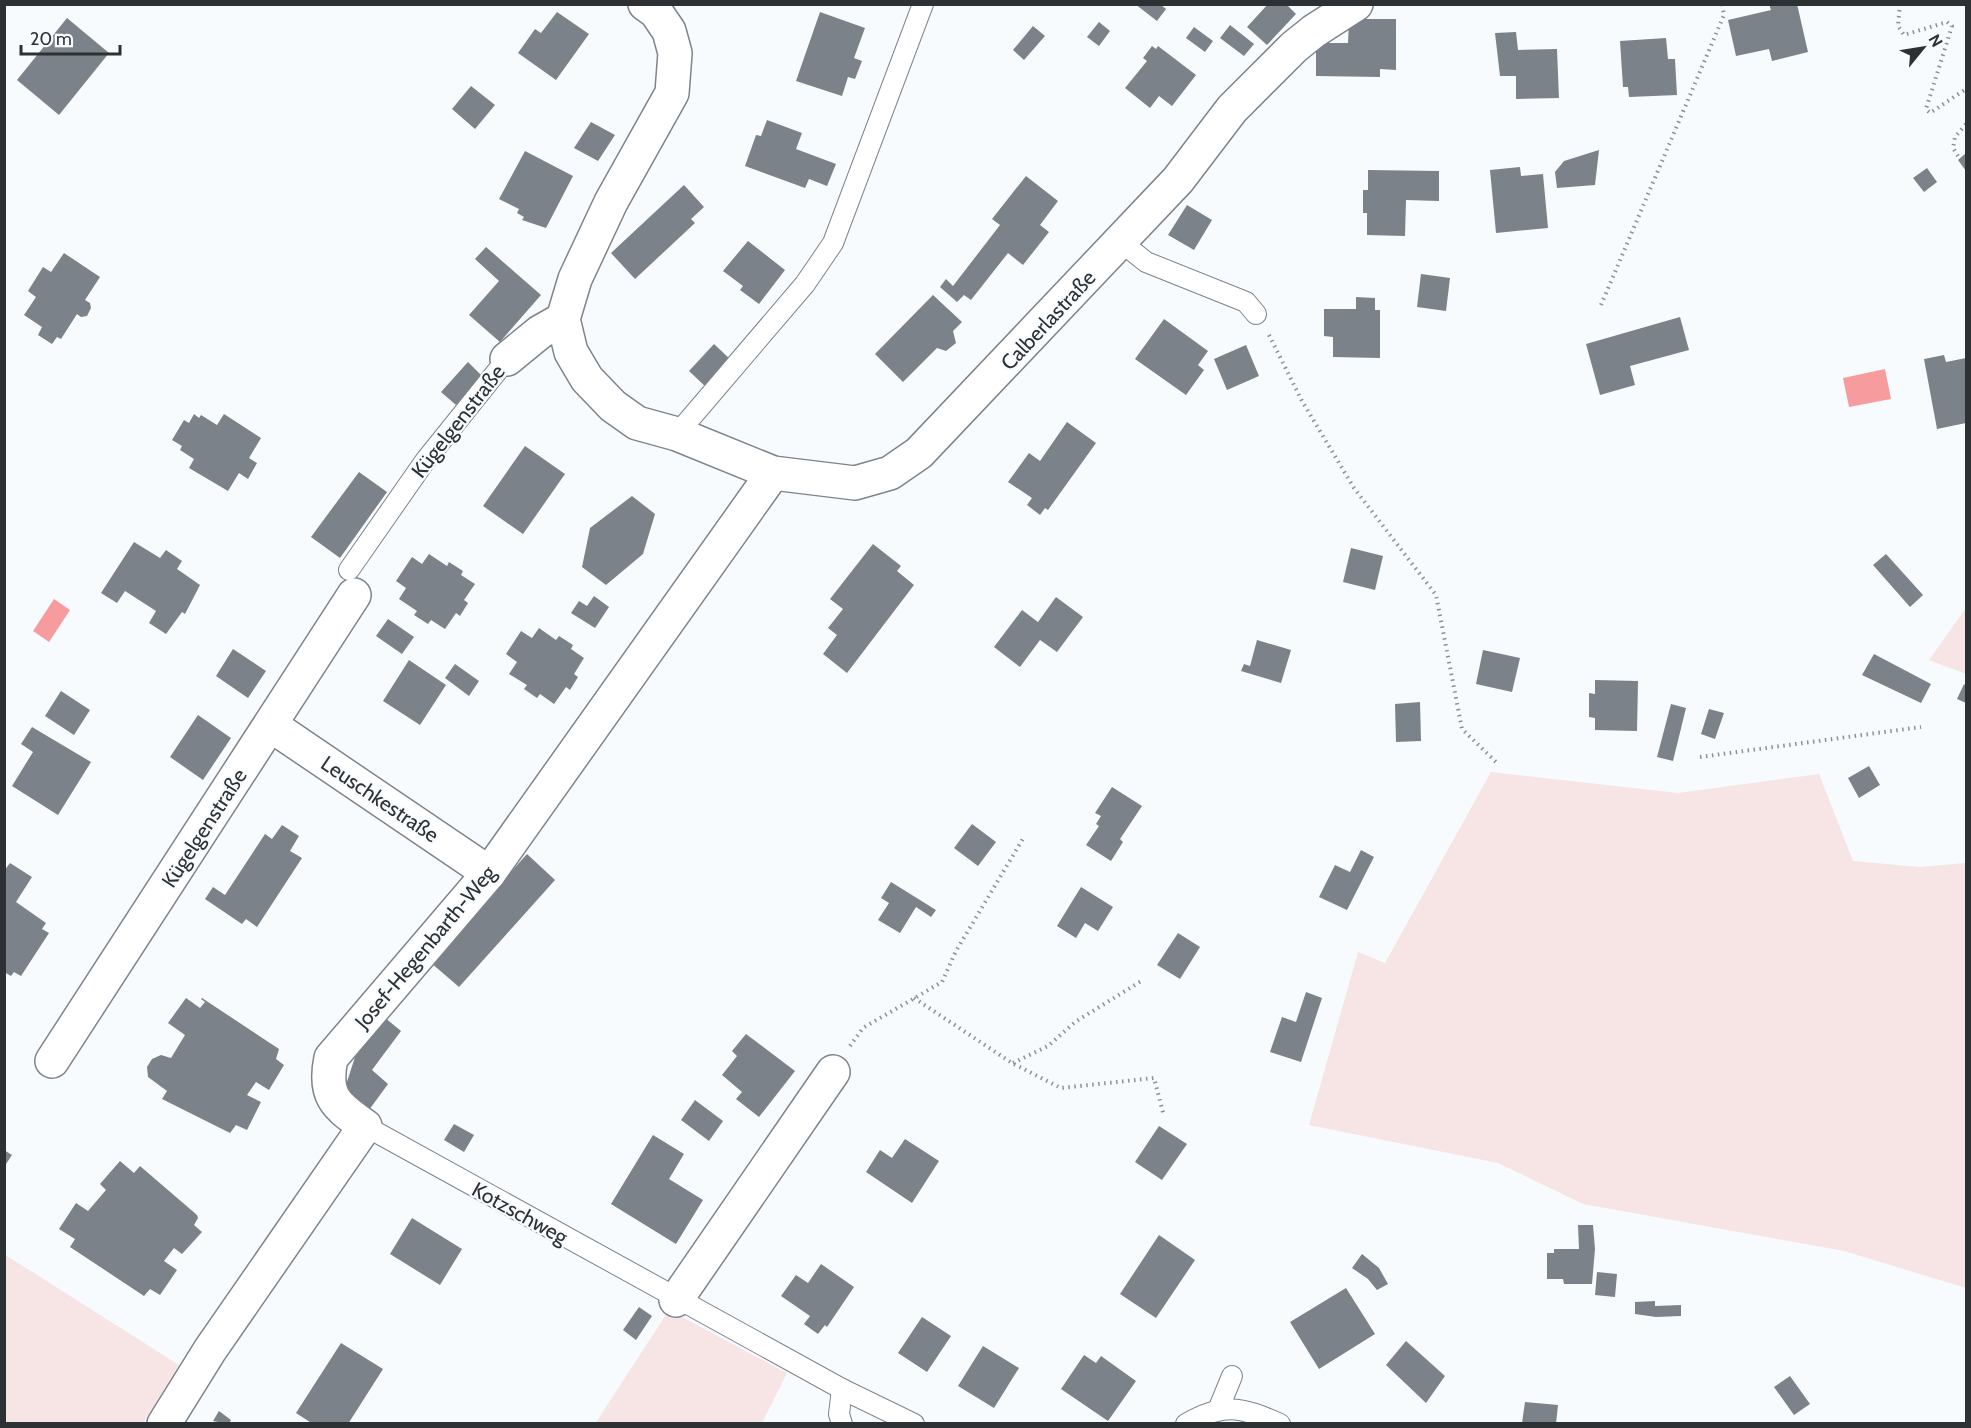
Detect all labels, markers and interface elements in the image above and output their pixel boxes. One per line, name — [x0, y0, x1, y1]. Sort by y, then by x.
scale bar — [21, 18, 120, 56]
north arrow — [1893, 18, 1953, 78]
text: 20 m — [30, 28, 72, 50]
text: N — [1925, 31, 1947, 50]
street label: Calberlastraße — [995, 265, 1101, 375]
street label: Kügelgenstraße — [406, 359, 510, 483]
street label: Leuschkestraße — [316, 750, 444, 848]
street label: Kügelgenstraße — [156, 764, 252, 892]
street label: Josef-Hegenbarth-Weg — [349, 860, 501, 1034]
street label: Kotzschweg — [468, 1177, 573, 1250]

